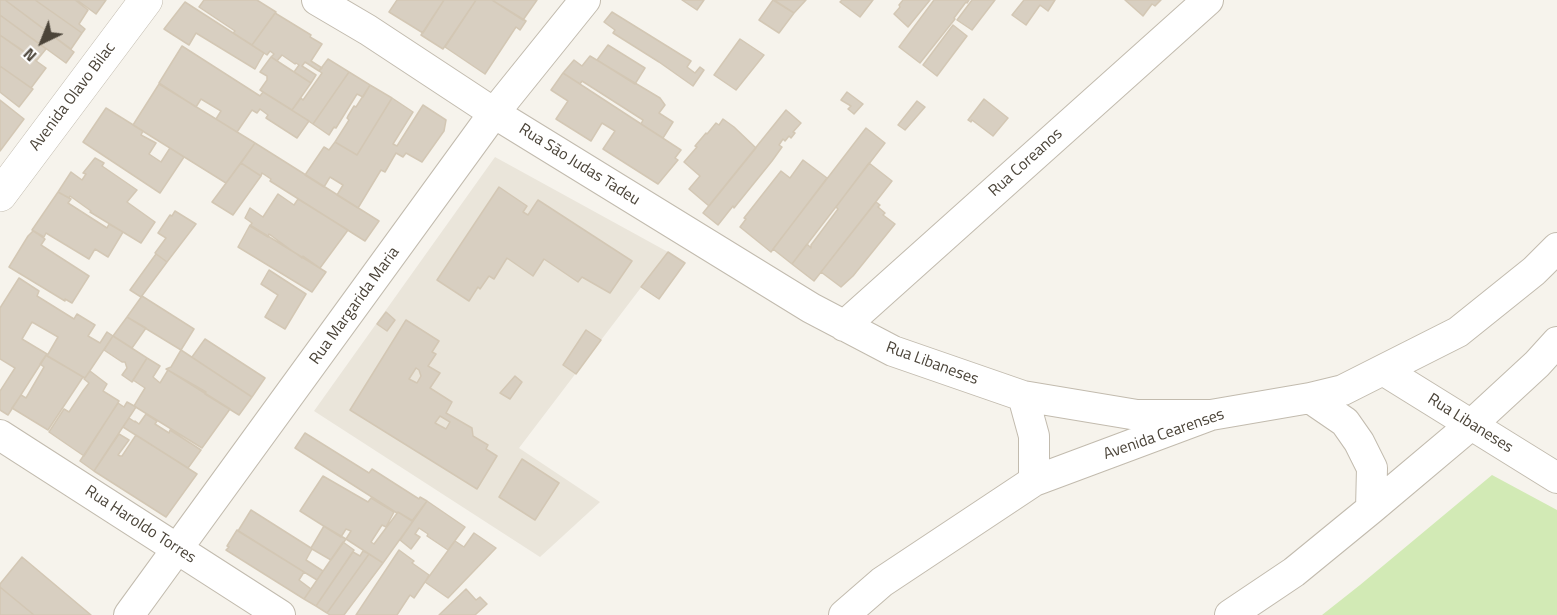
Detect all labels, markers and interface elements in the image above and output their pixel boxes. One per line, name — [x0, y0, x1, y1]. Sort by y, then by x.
north arrow — [12, 12, 72, 72]
street label: Avenida Olavo Bilac — [26, 39, 120, 155]
text: N — [17, 43, 42, 68]
street label: Rua São Judas Tadeu — [515, 120, 643, 210]
street label: Rua Coreanos — [985, 125, 1067, 201]
street label: Rua Margarida Maria — [306, 244, 404, 368]
street label: Rua Libaneses — [883, 338, 981, 390]
street label: Rua Libaneses — [1424, 390, 1516, 458]
street label: Avenida Cearenses — [1101, 405, 1227, 465]
street label: Rua Haroldo Torres — [81, 482, 199, 568]

